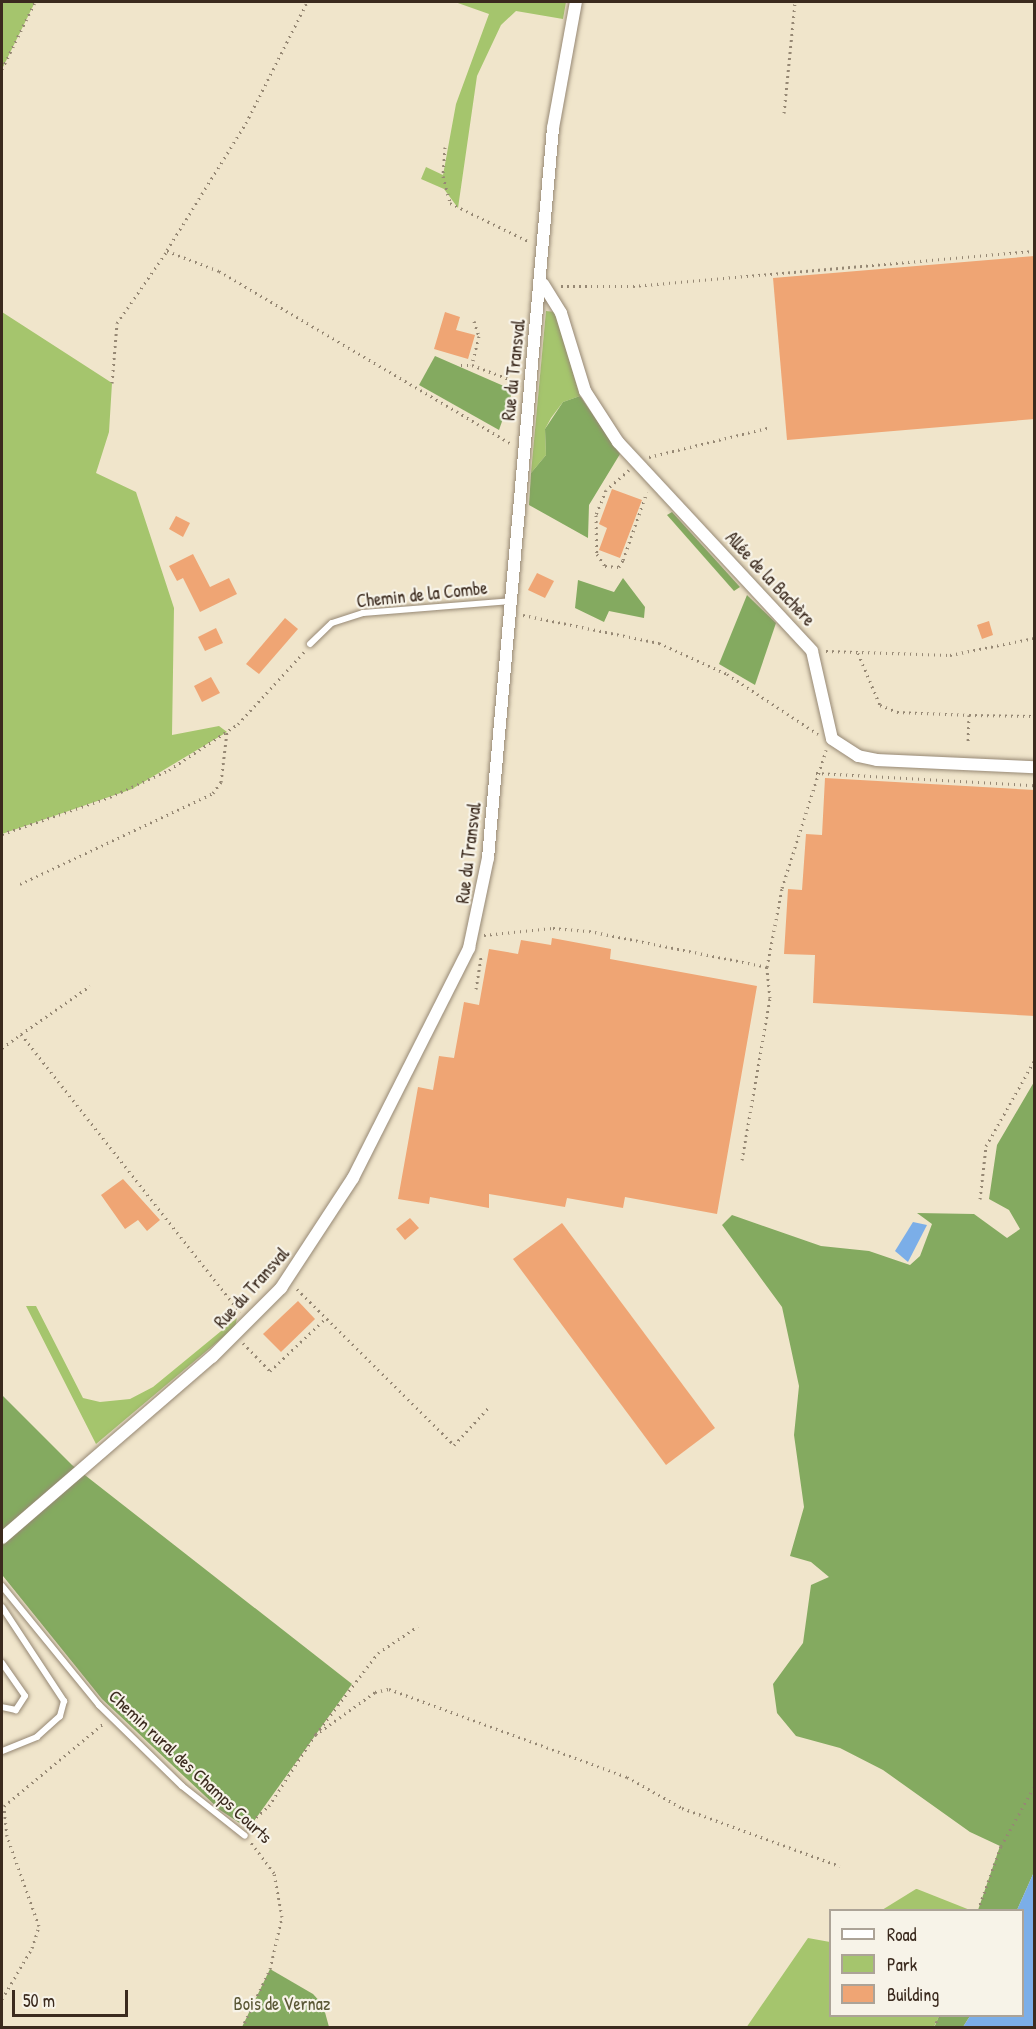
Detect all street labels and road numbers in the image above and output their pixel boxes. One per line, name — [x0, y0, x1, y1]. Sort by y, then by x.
street label: Rue du Transval — [498, 318, 530, 422]
street label: Allée de la Bachère — [721, 527, 819, 631]
street label: Chemin de la Combe — [356, 577, 488, 613]
street label: Rue du Transval — [452, 801, 486, 905]
street label: Rue du Transval — [210, 1243, 294, 1333]
street label: Chemin rural des Champs Courts — [104, 1686, 276, 1848]

